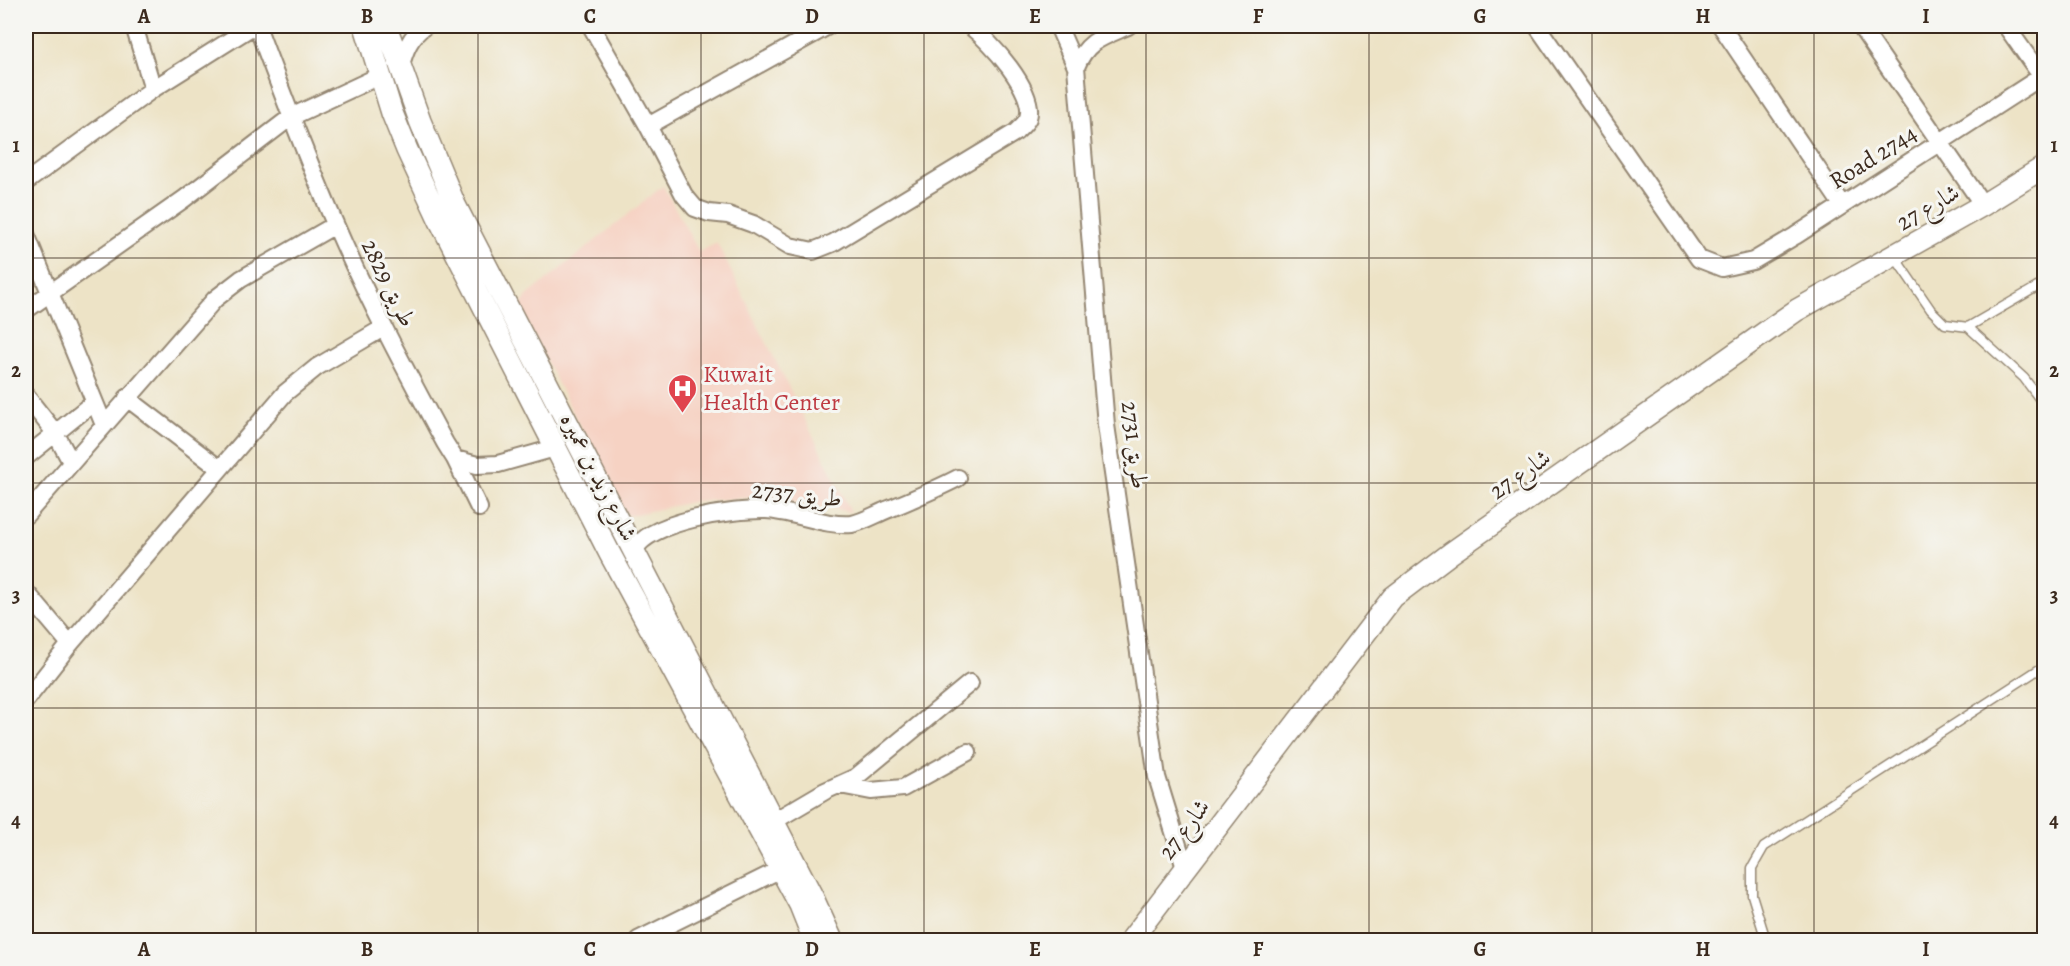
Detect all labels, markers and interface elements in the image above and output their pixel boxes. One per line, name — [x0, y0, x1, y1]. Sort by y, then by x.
text: A — [137, 3, 151, 30]
text: B — [361, 3, 373, 30]
text: C — [584, 3, 596, 30]
text: D — [805, 3, 819, 30]
text: E — [1029, 3, 1041, 30]
text: F — [1253, 3, 1264, 30]
text: G — [1473, 3, 1487, 30]
text: H — [1696, 3, 1711, 30]
text: I — [1922, 3, 1930, 30]
street label: Road 2744 — [1823, 117, 1923, 197]
text: 1 — [12, 132, 20, 159]
text: 1 — [2050, 132, 2058, 159]
street label: شارع 27 — [1891, 176, 1967, 241]
street label: طريق 2829 — [354, 234, 424, 332]
text: 2 — [11, 357, 21, 384]
text: 2 — [2049, 357, 2059, 384]
place label: Kuwait Health Center — [703, 358, 840, 418]
hospital icon: Kuwait Health Center — [666, 372, 698, 414]
street label: طريق 2731 — [1114, 399, 1156, 491]
street label: شارع زيد بن عميره — [549, 407, 645, 548]
street label: شارع 27 — [1483, 441, 1559, 510]
street label: طريق 2737 — [750, 473, 844, 515]
text: 3 — [12, 582, 20, 609]
text: 3 — [2050, 582, 2058, 609]
street label: شارع 27 — [1151, 792, 1220, 868]
text: 4 — [11, 807, 21, 834]
text: 4 — [2049, 807, 2059, 834]
text: A — [137, 936, 151, 963]
text: B — [361, 936, 373, 963]
text: C — [584, 936, 596, 963]
text: D — [805, 936, 819, 963]
text: E — [1029, 936, 1041, 963]
text: F — [1253, 936, 1264, 963]
text: G — [1473, 936, 1487, 963]
text: H — [1696, 936, 1711, 963]
text: I — [1922, 936, 1930, 963]

